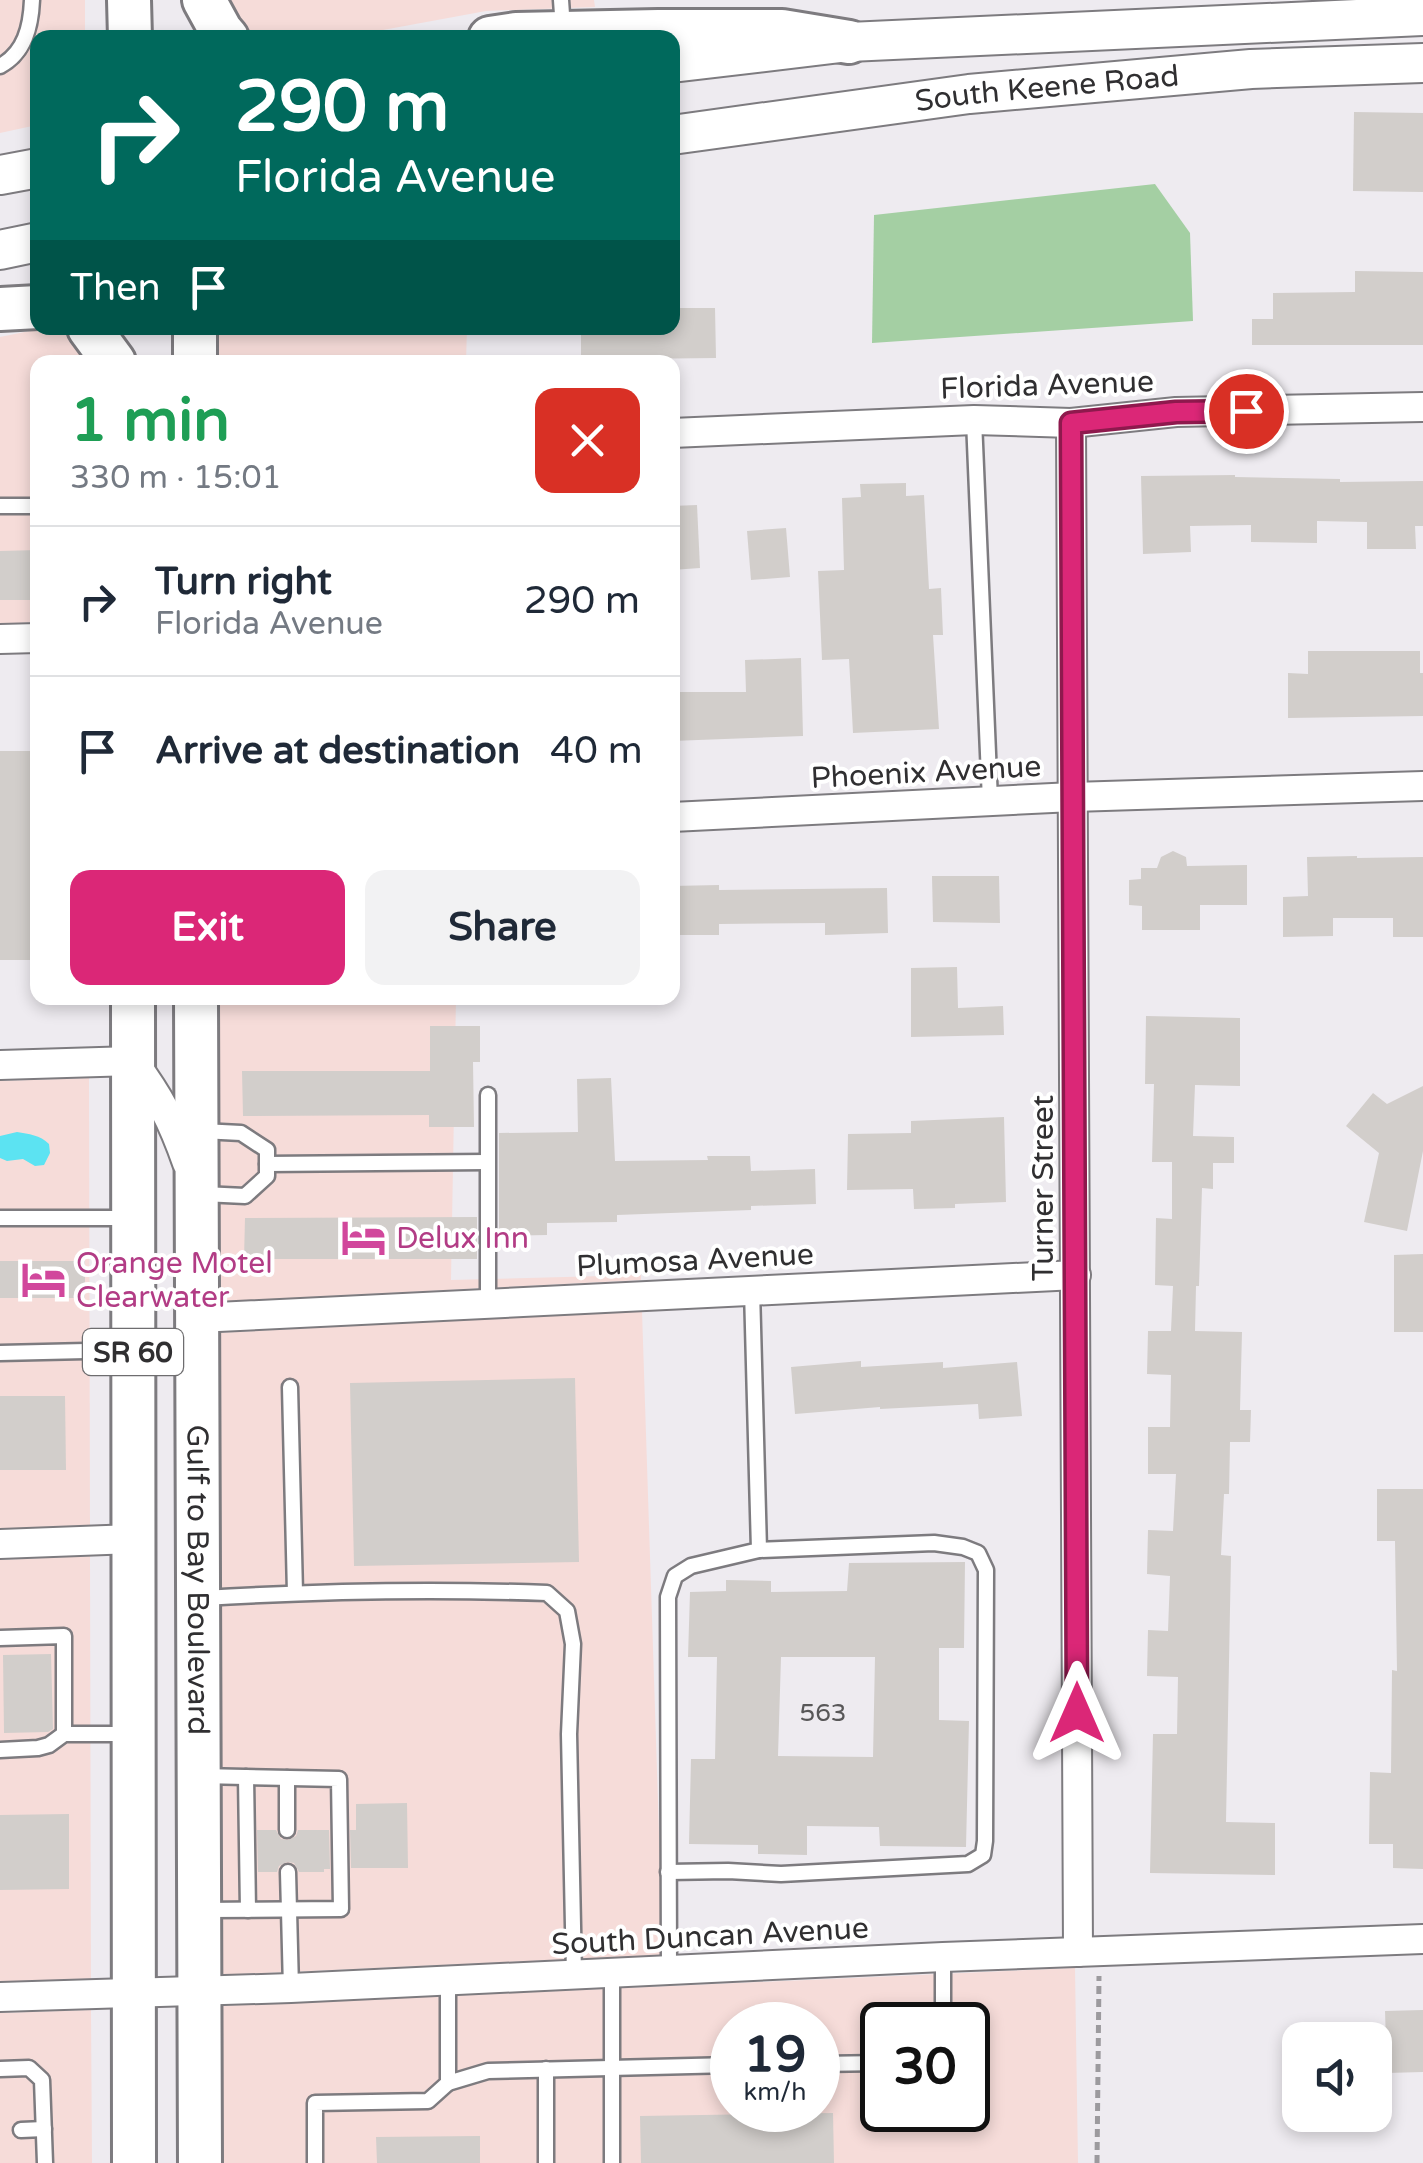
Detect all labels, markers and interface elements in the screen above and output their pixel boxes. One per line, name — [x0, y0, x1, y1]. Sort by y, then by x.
street label: South Keene Road — [913, 57, 1181, 120]
text: 290 m — [235, 66, 449, 150]
icon: right — [70, 70, 200, 200]
text: Florida Avenue — [235, 151, 556, 205]
icon: arrive — [181, 260, 236, 315]
text: Then — [70, 265, 161, 311]
street label: Florida Avenue — [940, 363, 1154, 408]
pin — [1204, 369, 1289, 454]
icon: arrive — [1219, 384, 1274, 439]
text: 1 min — [70, 385, 230, 457]
button: close — [535, 388, 640, 493]
text: 330 m · 15:01 — [70, 459, 282, 497]
text: Turn right — [155, 559, 332, 605]
icon: right — [70, 574, 125, 629]
text: 290 m — [524, 578, 640, 624]
text: Florida Avenue — [155, 605, 383, 643]
icon: arrive — [70, 724, 125, 779]
text: Arrive at destination — [155, 728, 520, 774]
text: 40 m — [550, 728, 643, 774]
street label: Phoenix Avenue — [810, 748, 1042, 797]
button: Exit — [70, 870, 345, 985]
button: Share — [365, 870, 640, 985]
street label: Turner Street — [1025, 1095, 1062, 1281]
hotel icon: Delux Inn — [339, 1214, 387, 1262]
place label: Delux Inn — [396, 1220, 529, 1257]
street label: Plumosa Avenue — [575, 1236, 815, 1285]
place label: Orange Motel Clearwater — [76, 1245, 273, 1316]
hotel icon: Orange Motel Clearwater — [19, 1256, 67, 1304]
road number: SR 60 — [83, 1329, 183, 1375]
street label: Gulf to Bay Boulevard — [178, 1425, 217, 1735]
position arrow — [1025, 1661, 1129, 1765]
house number: 563 — [799, 1698, 847, 1728]
street label: South Duncan Avenue — [550, 1910, 870, 1963]
speed limit sign: 30 — [860, 2002, 990, 2132]
map controls — [1282, 2022, 1392, 2132]
button: sound — [1282, 2022, 1392, 2132]
text: 19 — [744, 2025, 806, 2085]
text: km/h — [744, 2077, 806, 2107]

